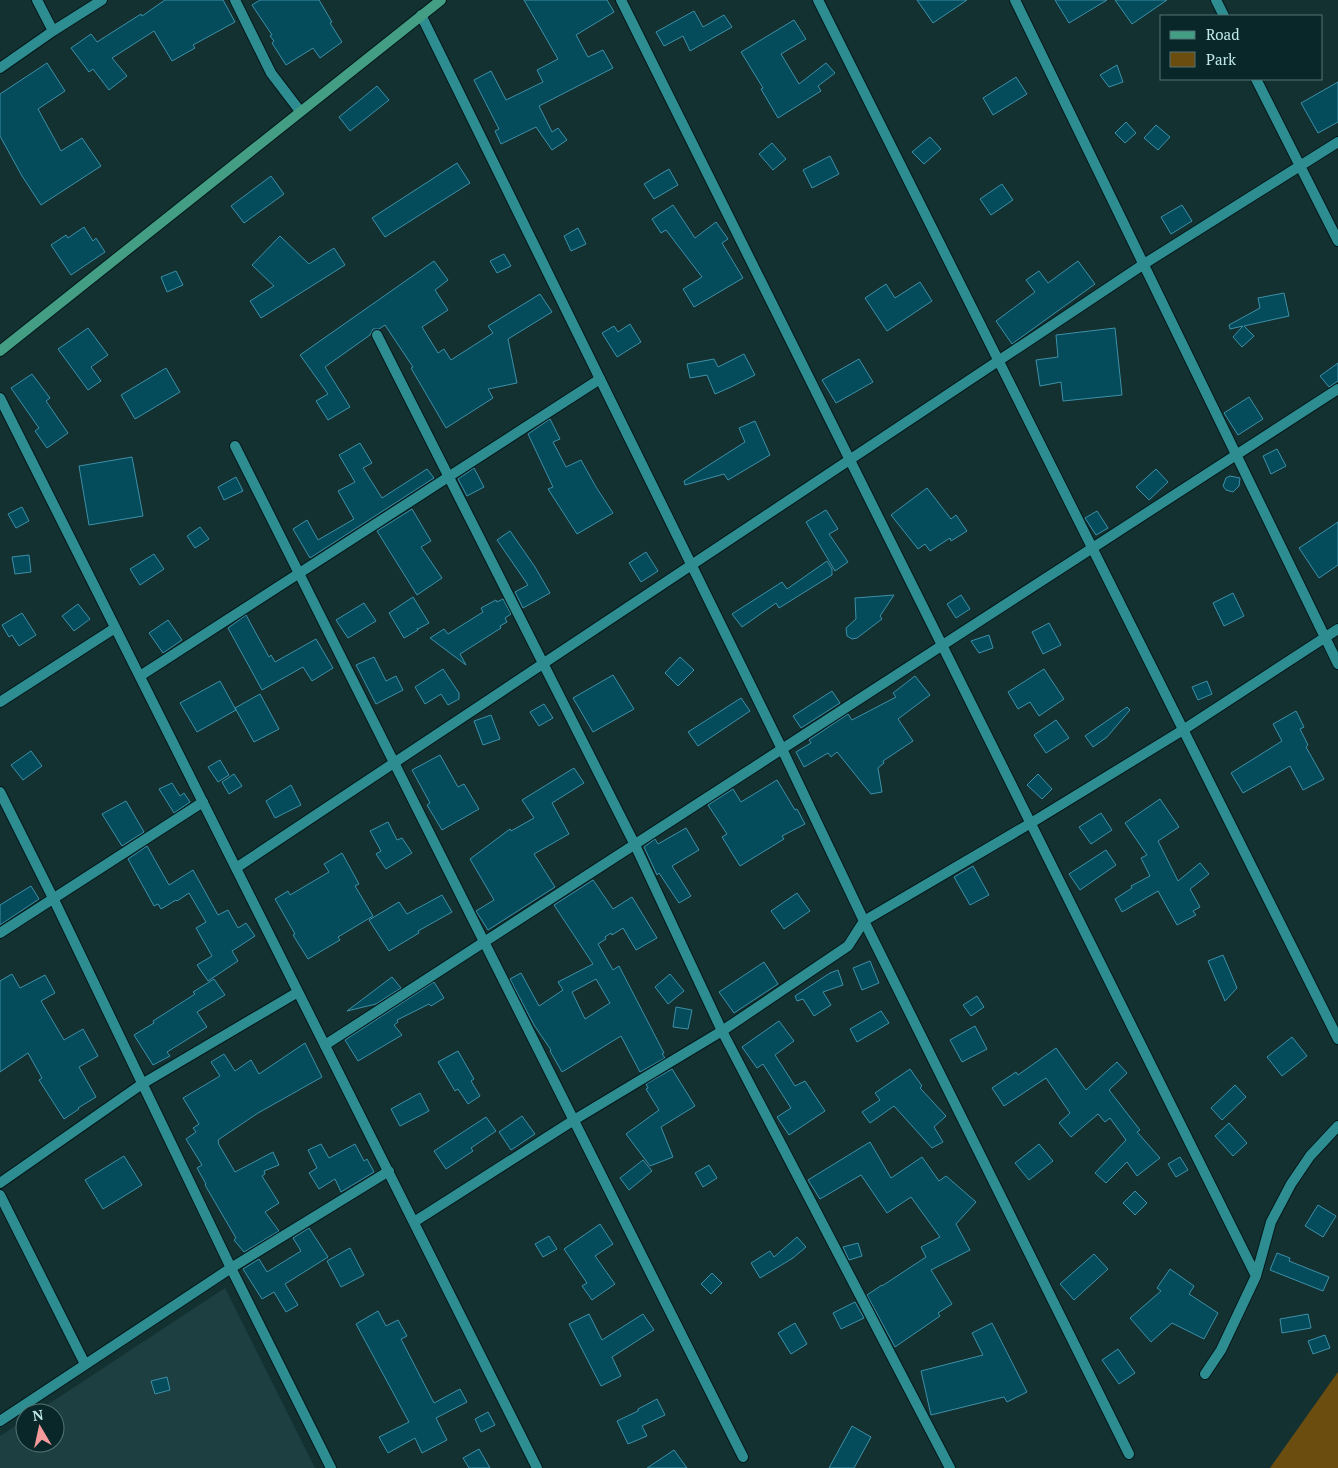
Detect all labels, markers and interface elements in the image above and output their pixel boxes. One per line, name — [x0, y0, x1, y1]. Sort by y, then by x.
legend — [1160, 15, 1323, 80]
text: Road — [1206, 24, 1239, 44]
text: Park — [1206, 49, 1236, 69]
north arrow — [15, 1403, 65, 1453]
text: N — [31, 1404, 45, 1425]

